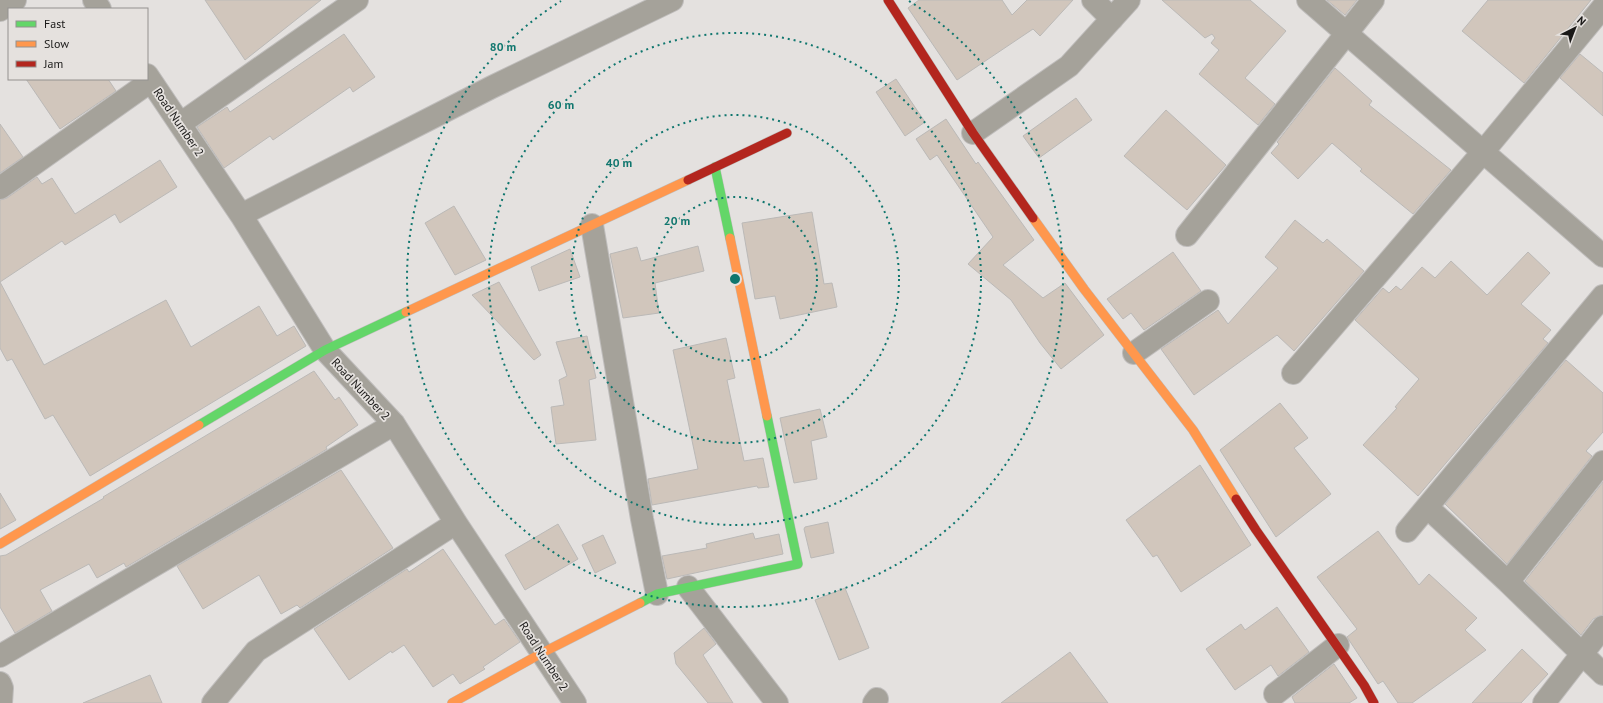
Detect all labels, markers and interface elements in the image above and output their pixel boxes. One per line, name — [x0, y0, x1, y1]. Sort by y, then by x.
legend — [8, 8, 148, 80]
north arrow — [1555, 8, 1595, 48]
text: N — [1574, 13, 1589, 28]
text: Fast — [44, 16, 65, 31]
text: Slow — [44, 36, 69, 51]
text: 80 m — [490, 39, 516, 54]
text: Jam — [43, 56, 63, 71]
street label: Road Number 2 — [151, 85, 207, 159]
text: 60 m — [548, 97, 574, 112]
text: 40 m — [606, 155, 632, 170]
text: 20 m — [664, 213, 690, 228]
centre of rings — [728, 272, 742, 286]
street label: Road Number 2 — [328, 355, 394, 423]
street label: Road Number 2 — [516, 619, 572, 693]

